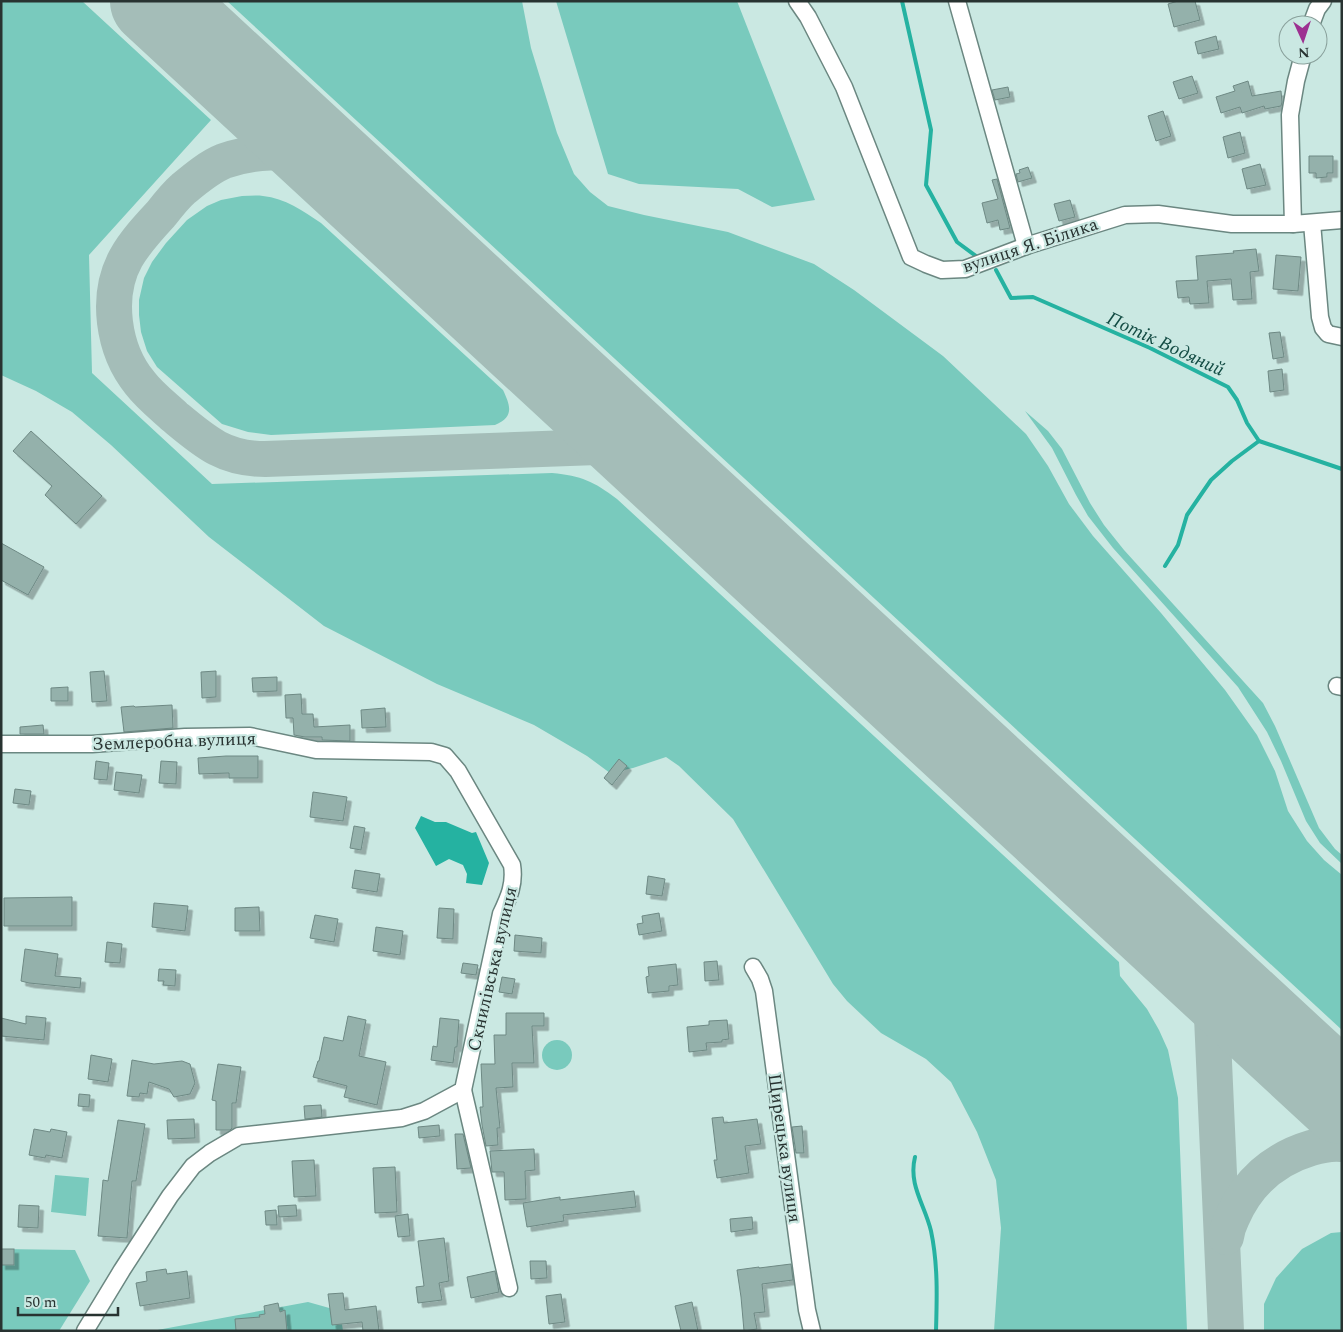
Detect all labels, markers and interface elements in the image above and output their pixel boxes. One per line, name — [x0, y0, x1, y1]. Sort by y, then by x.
north arrow — [1278, 15, 1328, 65]
text: N — [1297, 42, 1310, 63]
street label: вулиця Я. Білика — [959, 211, 1102, 280]
water label: Потік Водяний — [1102, 304, 1229, 384]
street label: Землеробна вулиця — [92, 725, 256, 758]
street label: Скнилівська вулиця — [460, 884, 525, 1054]
street label: Щирецька вулиця — [761, 1072, 808, 1224]
scale bar — [18, 1284, 118, 1316]
text: 50 m — [25, 1291, 57, 1314]

